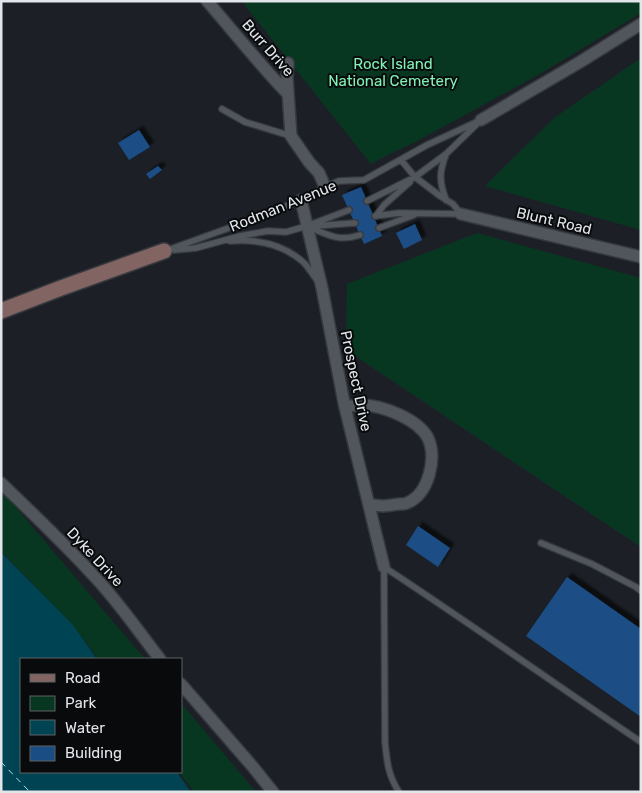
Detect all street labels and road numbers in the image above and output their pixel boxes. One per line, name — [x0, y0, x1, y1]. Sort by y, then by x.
street label: Burr Drive — [238, 16, 298, 80]
street label: Rodman Avenue — [227, 176, 339, 236]
street label: Blunt Road — [515, 204, 593, 238]
street label: Prospect Drive — [337, 329, 375, 433]
street label: Dyke Drive — [63, 524, 127, 590]

